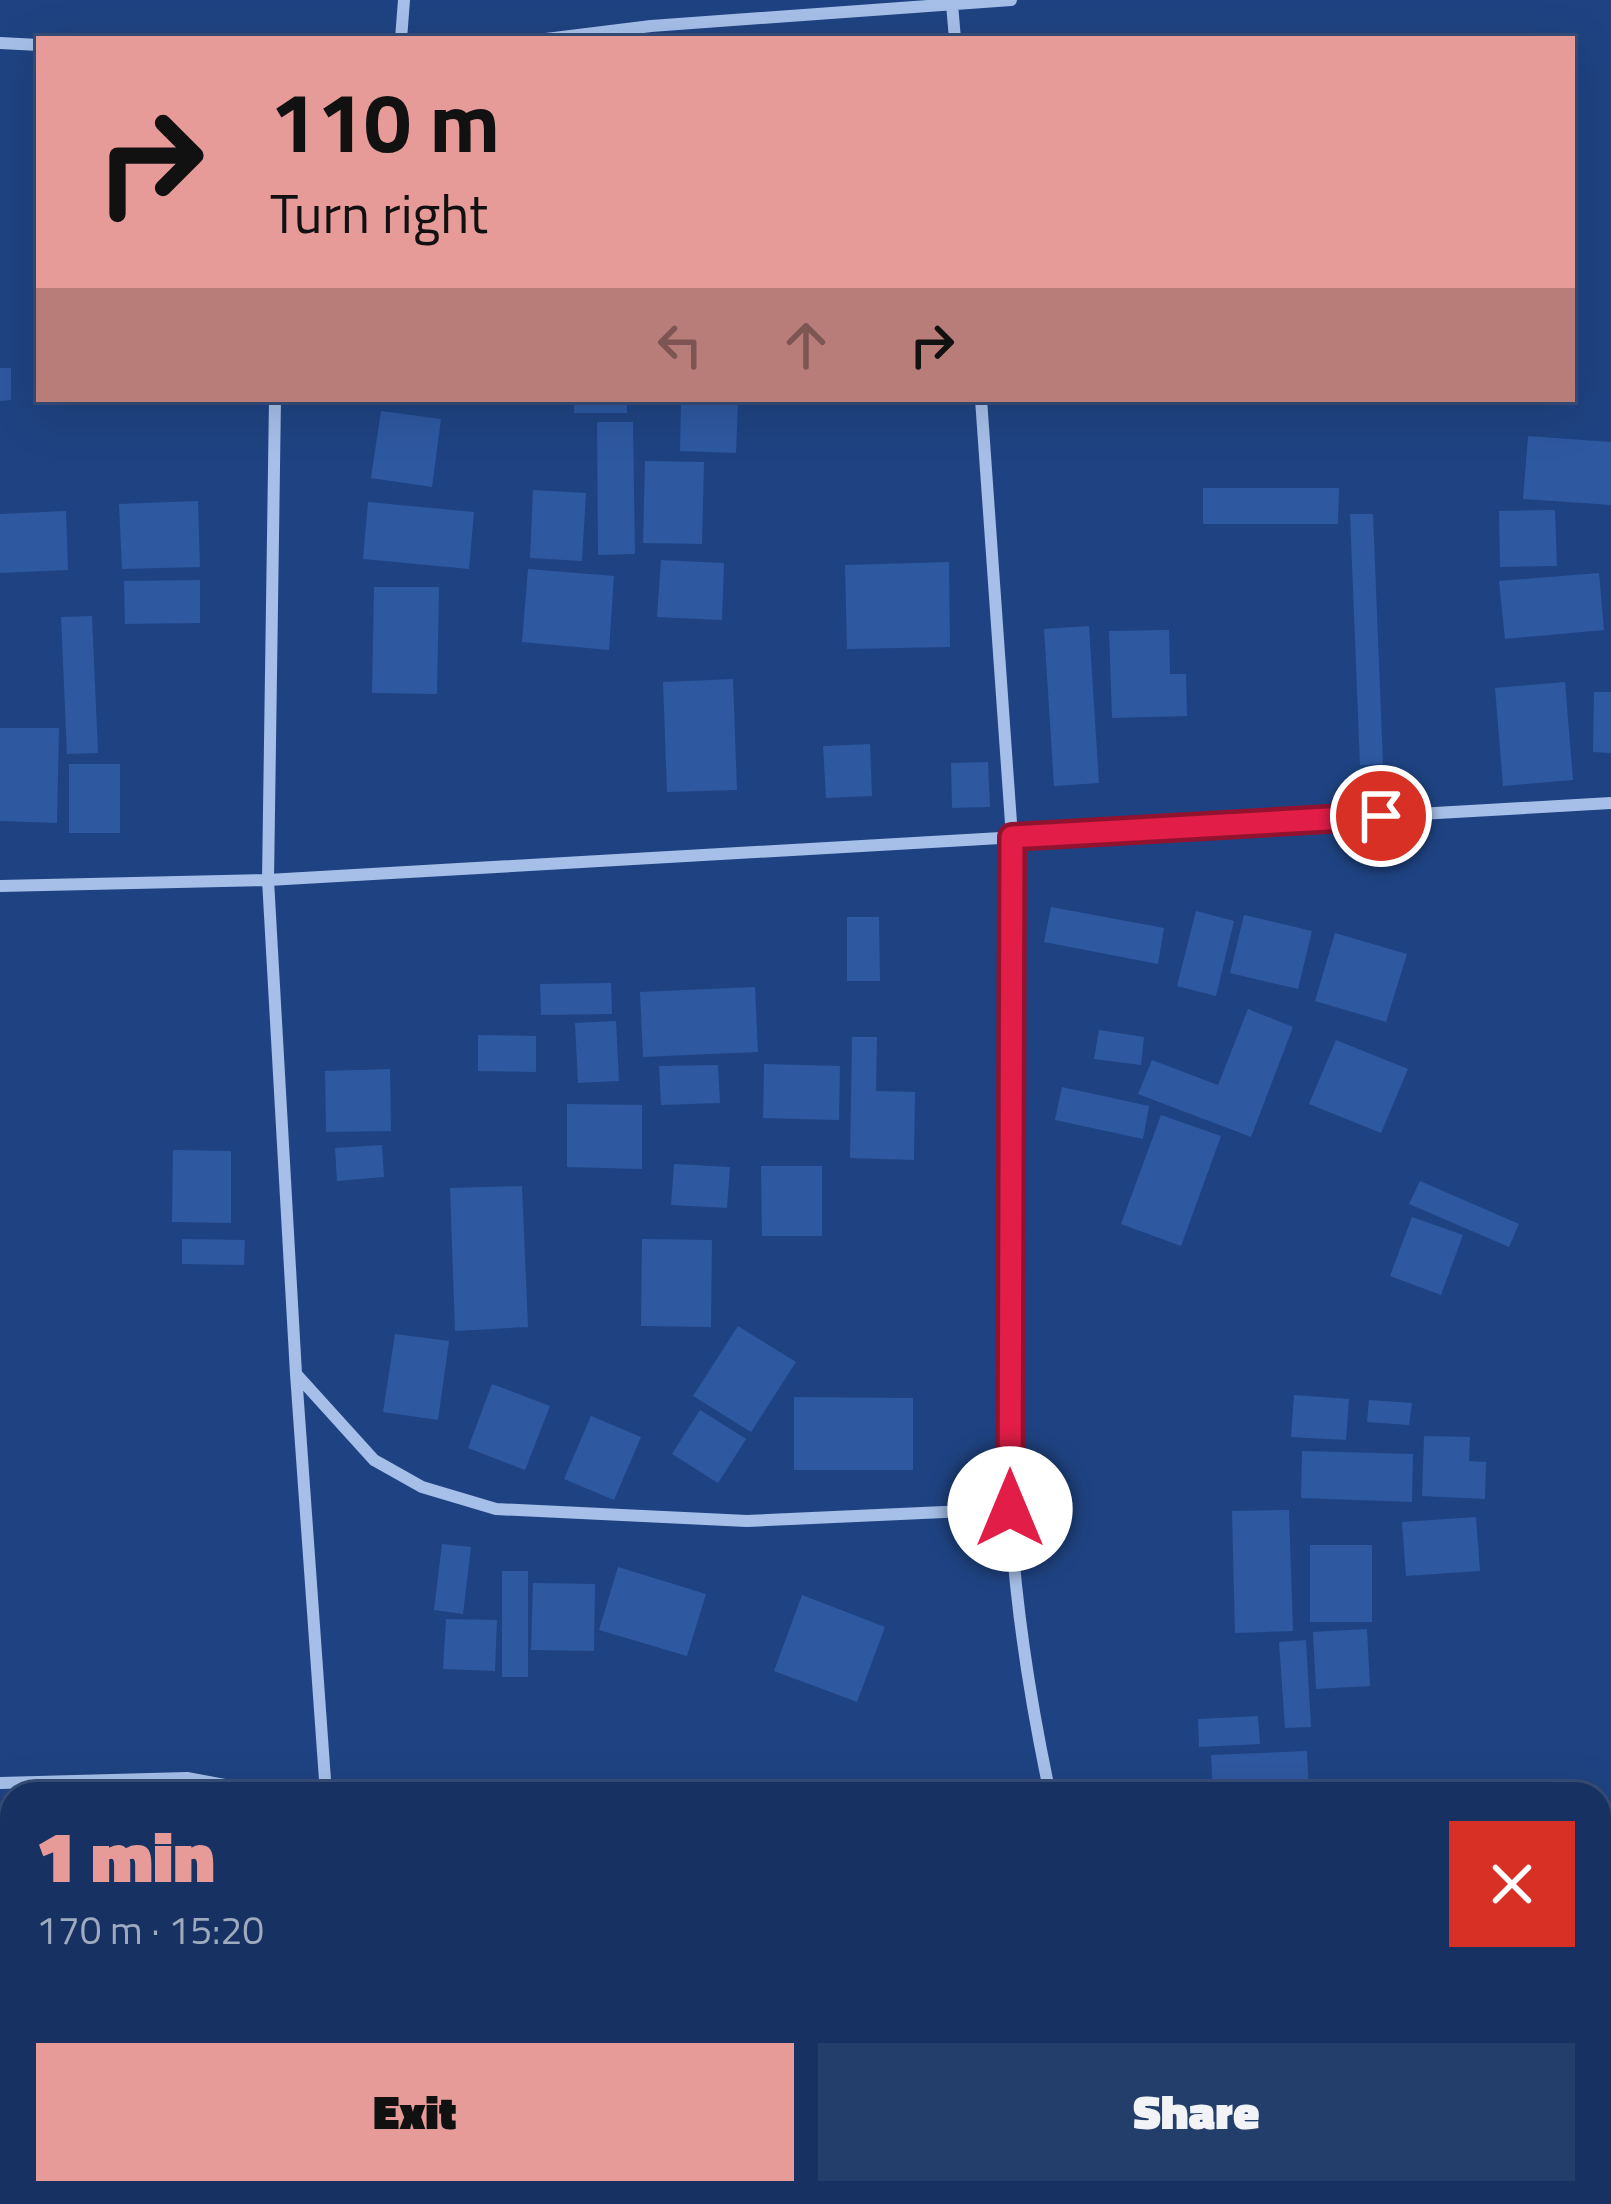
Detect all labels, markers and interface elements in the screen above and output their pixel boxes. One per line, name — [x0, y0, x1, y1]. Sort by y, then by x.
text: 110 m — [270, 57, 500, 185]
icon: right — [72, 84, 228, 240]
text: Turn right — [270, 172, 488, 254]
icon: left — [647, 312, 713, 378]
icon: ahead — [773, 312, 839, 378]
icon: right — [899, 312, 965, 378]
pin — [1330, 765, 1432, 867]
icon: arrive — [1348, 783, 1414, 849]
position arrow — [947, 1446, 1073, 1572]
text: 1 min — [36, 1800, 215, 1910]
button: close — [1449, 1821, 1575, 1947]
text: 170 m · 15:20 — [36, 1900, 264, 1959]
button: Exit — [36, 2043, 794, 2181]
button: Share — [818, 2043, 1575, 2181]

